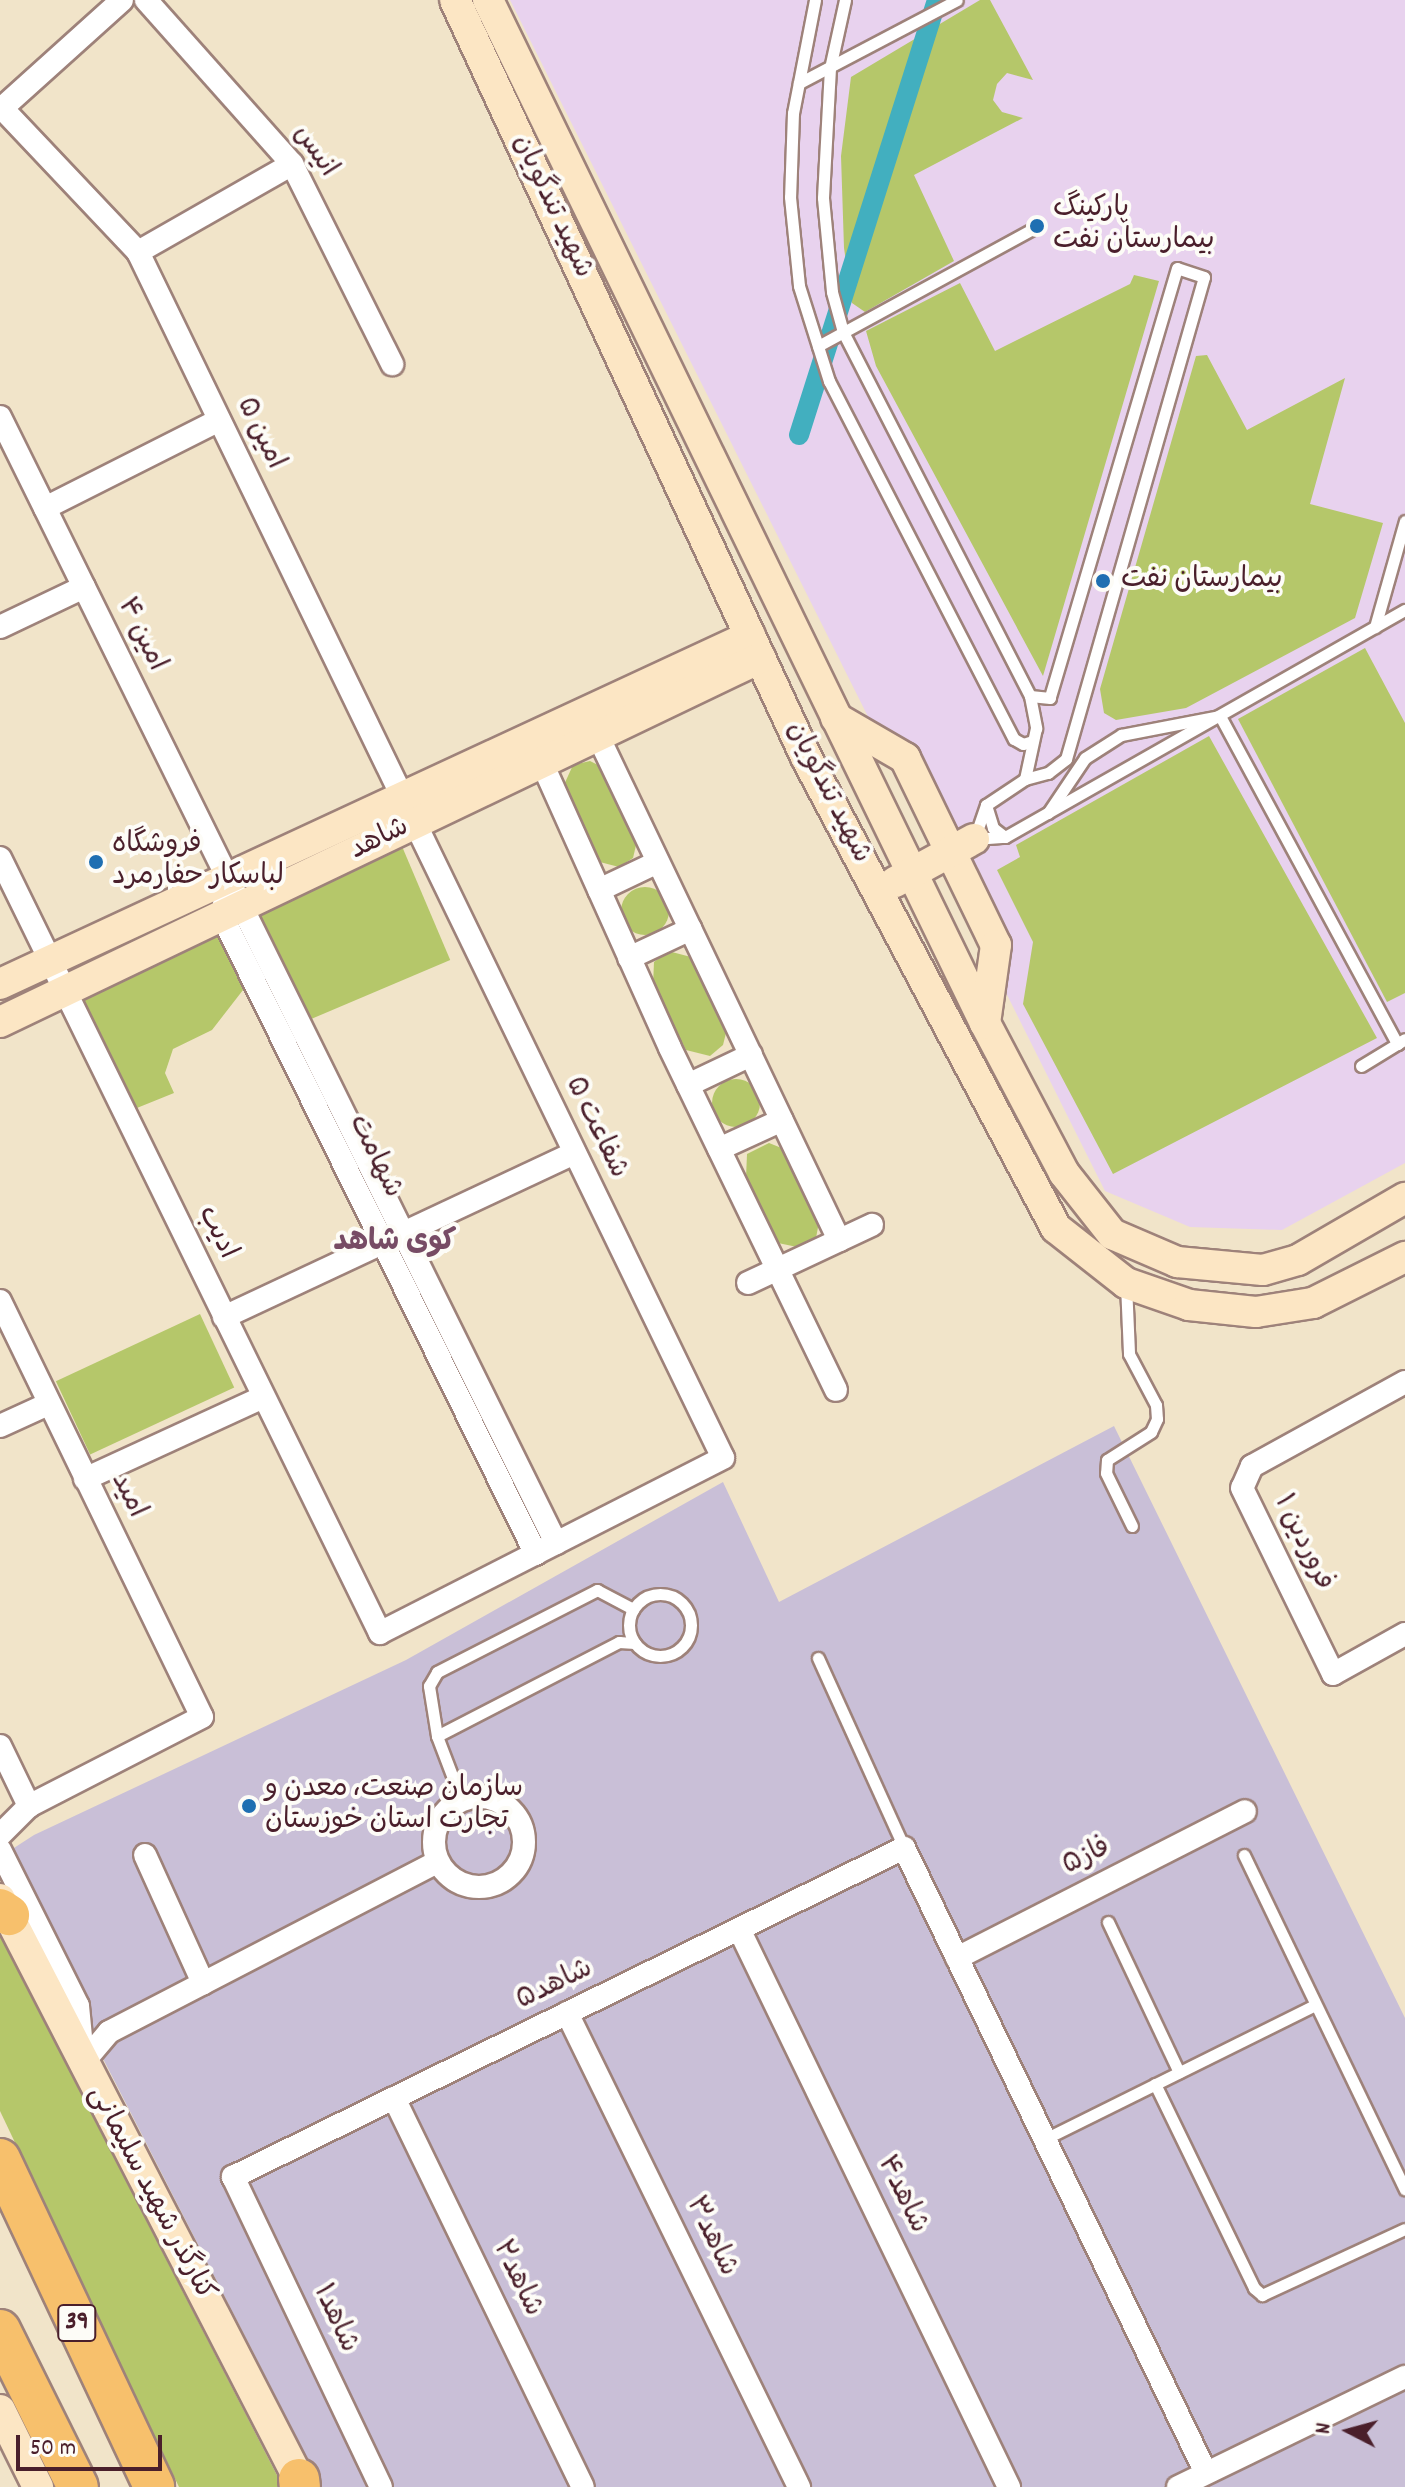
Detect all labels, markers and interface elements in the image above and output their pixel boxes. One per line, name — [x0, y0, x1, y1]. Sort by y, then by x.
street label: انیس — [284, 119, 344, 185]
street label: شهید تندگویان — [503, 130, 599, 284]
place label: پارکینگ بیمارستان نفت — [1053, 193, 1215, 259]
marker: پارکینگ بیمارستان نفت — [1028, 217, 1046, 235]
street label: امین ۵ — [227, 392, 291, 476]
place label: بیمارستان نفت — [1121, 564, 1283, 598]
marker: بیمارستان نفت — [1092, 570, 1114, 592]
street label: امین ۴ — [108, 593, 172, 677]
street label: شهید تندگویان — [777, 717, 877, 869]
street label: شاهد — [345, 811, 415, 869]
place label: فروشگاه لباسکار حفارمرد — [112, 829, 284, 895]
marker: فروشگاه لباسکار حفارمرد — [87, 853, 105, 871]
street label: شفاعت ۵ — [556, 1072, 634, 1184]
street label: شهامت — [340, 1110, 408, 1204]
street label: ادیب — [189, 1201, 243, 1265]
district label: کوی شاهد — [334, 1226, 456, 1262]
street label: امید — [102, 1468, 152, 1524]
street label: فروردین ۱ — [1264, 1490, 1340, 1596]
place label: سازمان صنعت، معدن و تجارت استان خوزستان — [265, 1773, 523, 1839]
marker: سازمان صنعت، معدن و تجارت استان خوزستان — [240, 1797, 258, 1815]
street label: فاز۵ — [1057, 1832, 1117, 1884]
street label: شاهد۵ — [511, 1953, 599, 2019]
street label: کنارگذر شهید سلیمانی — [79, 2081, 221, 2307]
street label: شاهد۴ — [868, 2151, 934, 2239]
street label: شاهد۳ — [676, 2192, 744, 2282]
street label: شاهد۲ — [483, 2236, 549, 2322]
street label: شاهد۱ — [304, 2279, 364, 2359]
road number: 39 — [57, 2301, 97, 2345]
north arrow — [1309, 2391, 1389, 2471]
scale bar — [20, 2419, 166, 2469]
text: N — [1309, 2421, 1341, 2435]
text: 50 m — [30, 2432, 76, 2466]

